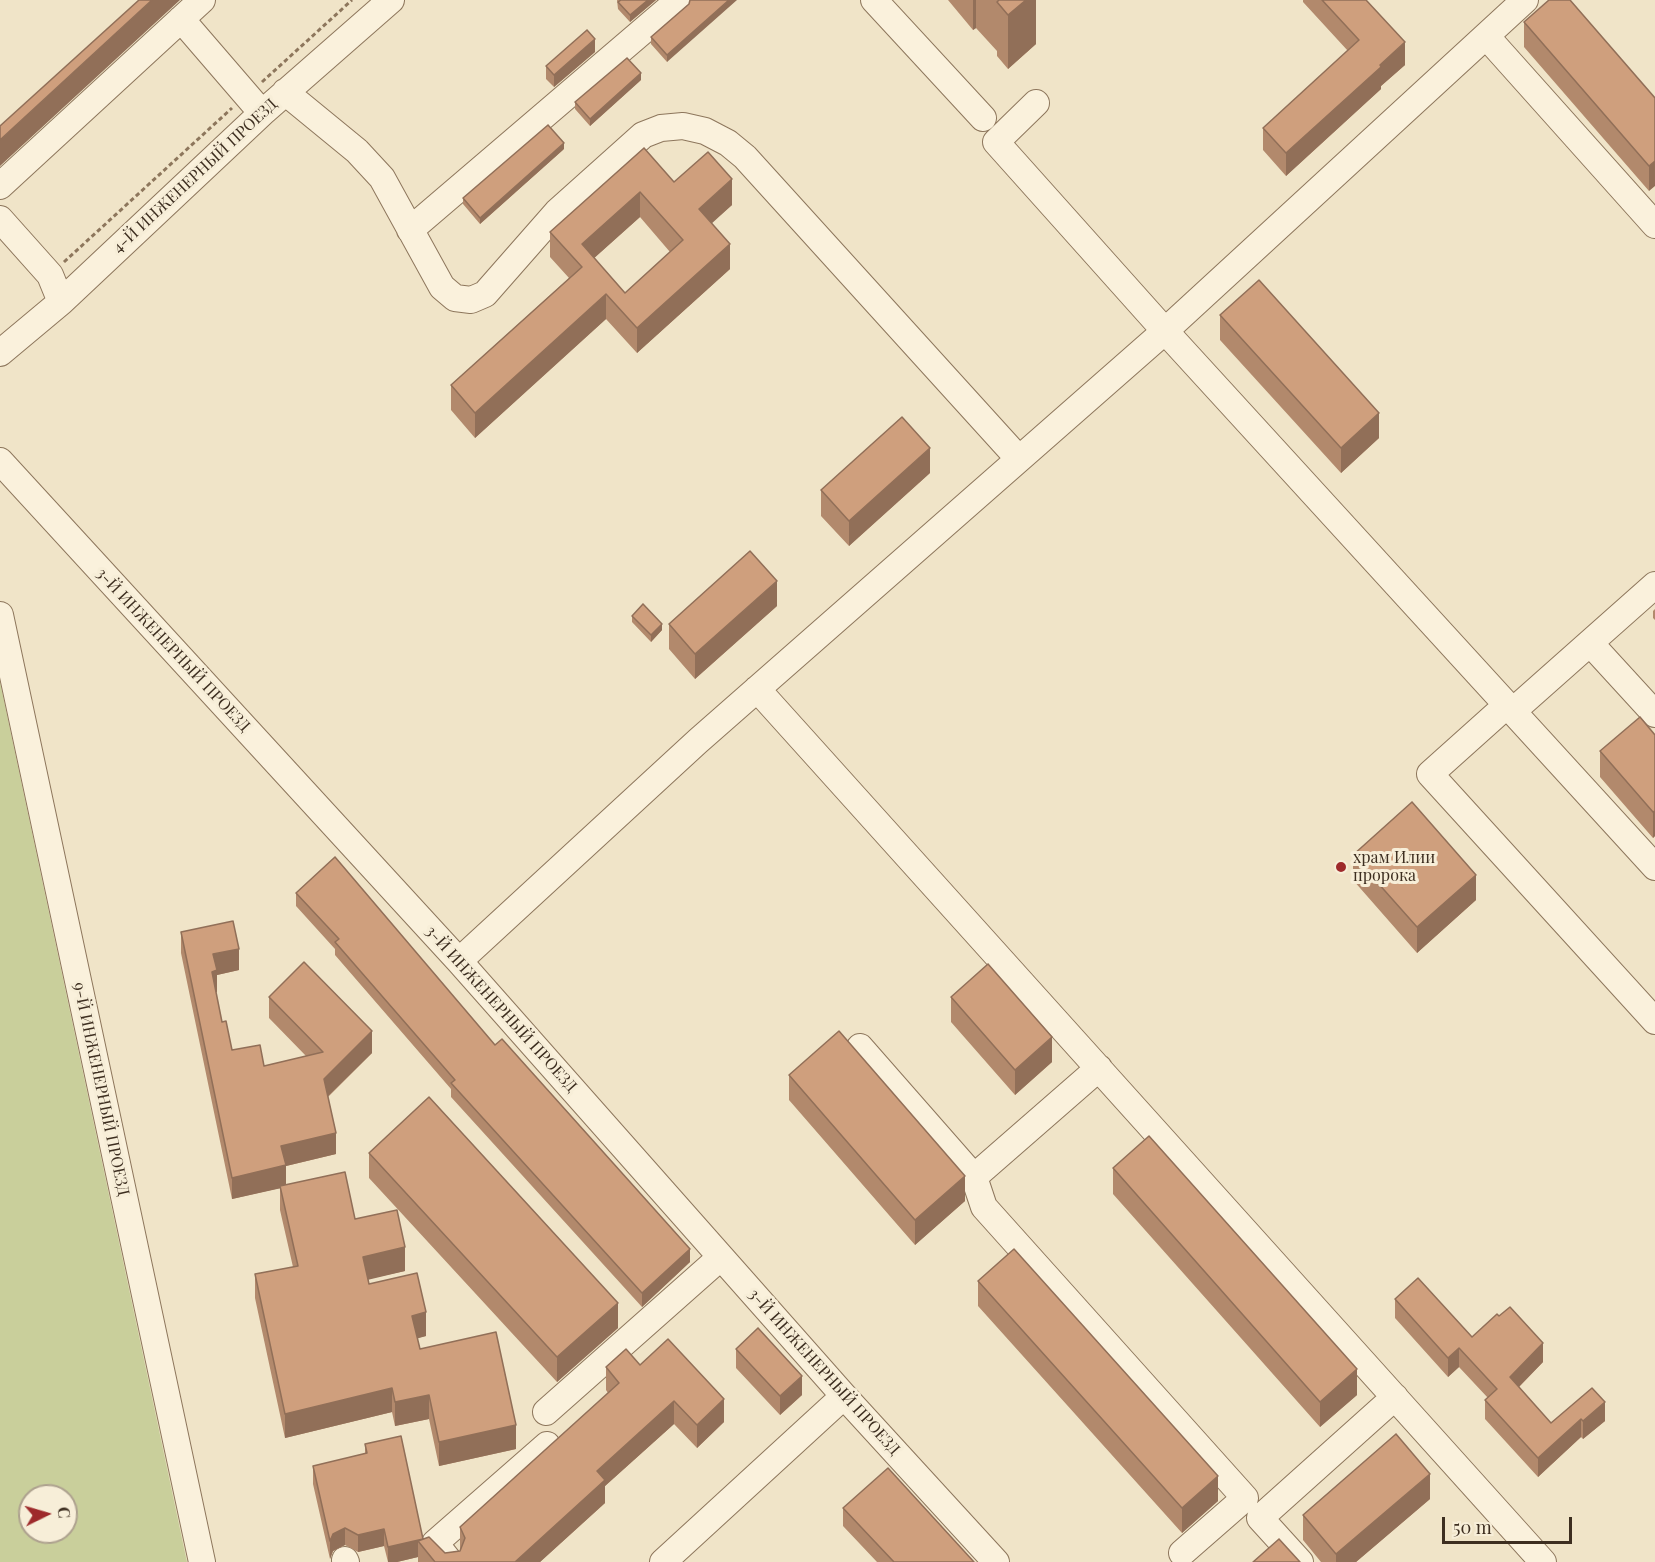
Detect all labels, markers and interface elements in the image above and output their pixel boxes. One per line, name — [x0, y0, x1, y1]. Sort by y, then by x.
street label: 4-Й ИНЖЕНЕРНЫЙ ПРОЕЗД — [109, 95, 281, 257]
street label: 3-Й ИНЖЕНЕРНЫЙ ПРОЕЗД — [92, 564, 254, 736]
place label: храм Илии пророка — [1353, 848, 1435, 886]
marker: храм Илии пророка — [1334, 860, 1348, 874]
street label: 3-Й ИНЖЕНЕРНЫЙ ПРОЕЗД — [421, 922, 581, 1096]
street label: 9-Й ИНЖЕНЕРНЫЙ ПРОЕЗД — [69, 980, 133, 1198]
street label: 3-Й ИНЖЕНЕРНЫЙ ПРОЕЗД — [744, 1285, 904, 1459]
north arrow — [18, 1484, 78, 1544]
scale bar — [1445, 1505, 1576, 1543]
text: С — [53, 1506, 75, 1519]
text: 50 m — [1453, 1515, 1492, 1539]

